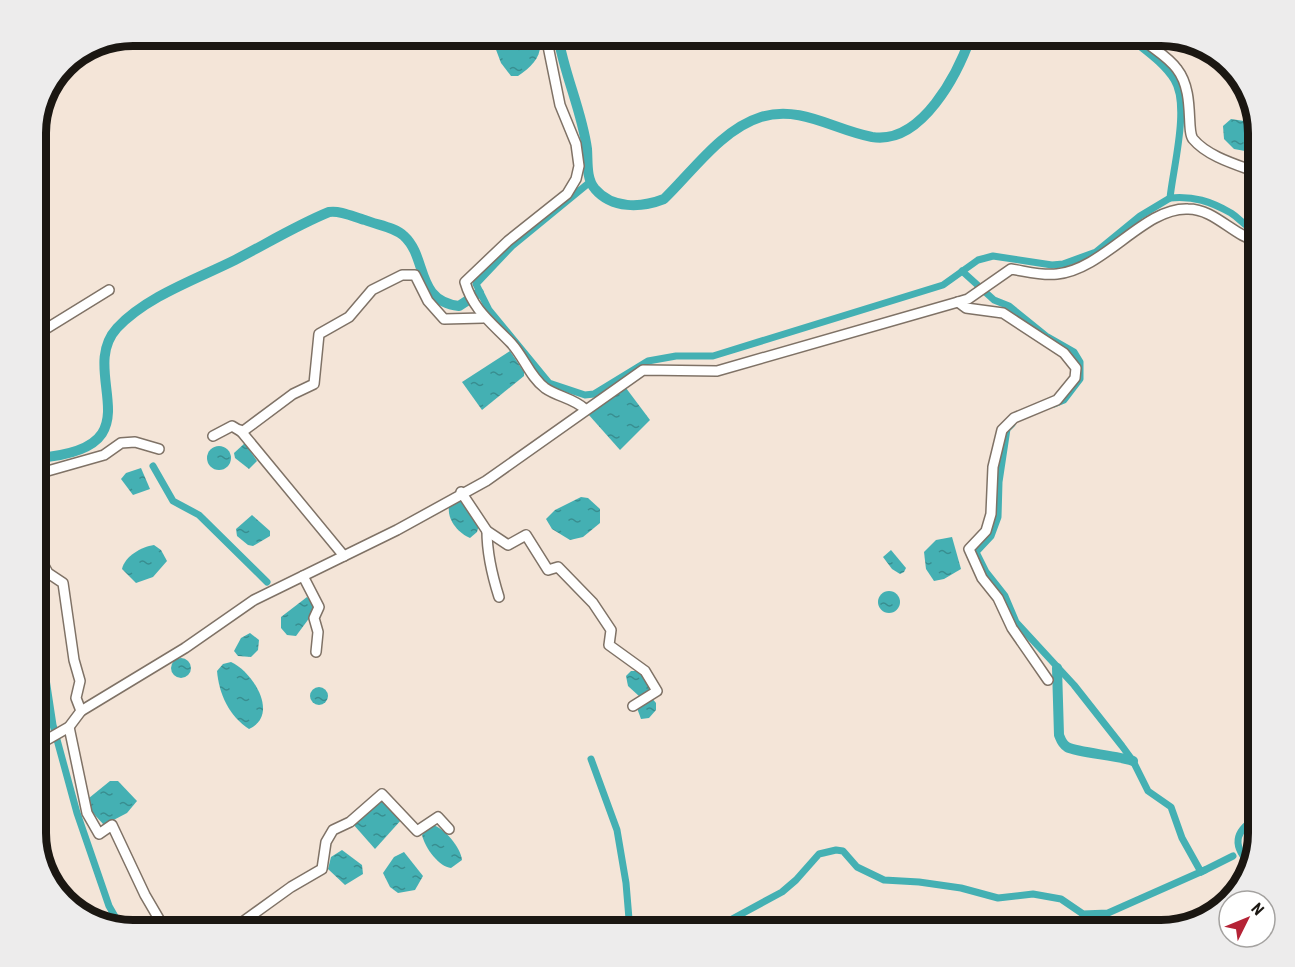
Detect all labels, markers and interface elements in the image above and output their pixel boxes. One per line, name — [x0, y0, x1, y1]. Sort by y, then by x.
north arrow — [1217, 889, 1277, 949]
text: N — [1247, 899, 1268, 919]

